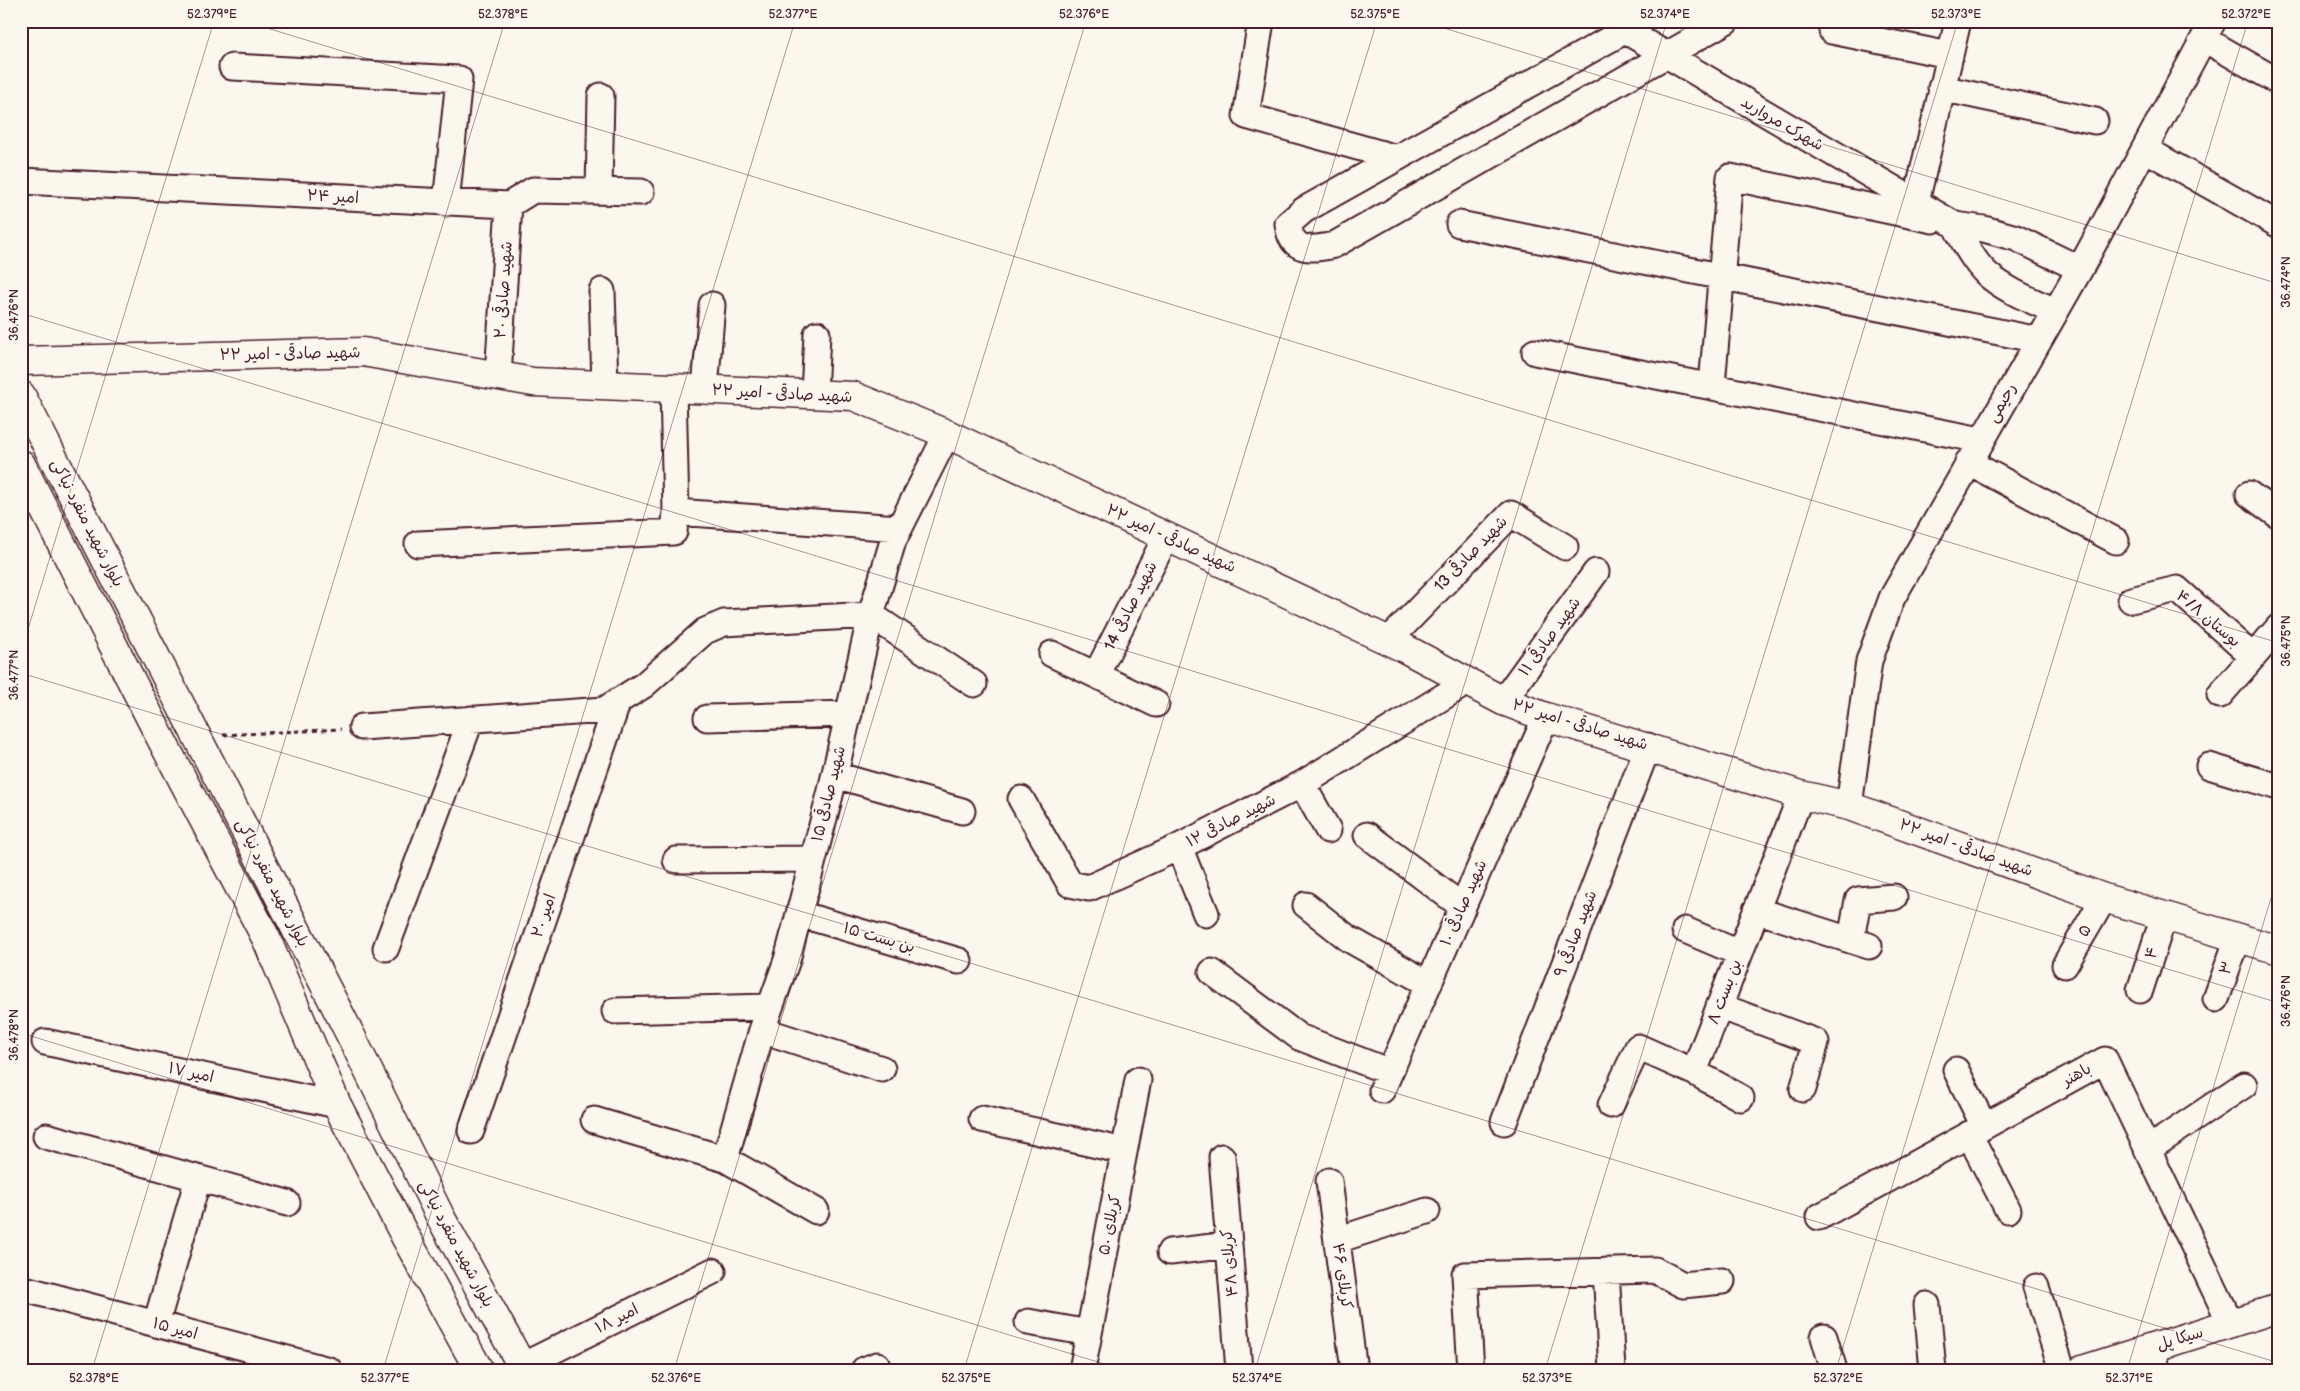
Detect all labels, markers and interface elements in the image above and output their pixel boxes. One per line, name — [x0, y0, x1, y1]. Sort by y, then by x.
text: 52.379°E — [187, 7, 237, 22]
text: 52.378°E — [478, 7, 528, 22]
text: 52.377°E — [769, 7, 818, 22]
text: 52.376°E — [1059, 7, 1109, 22]
text: 52.375°E — [1350, 7, 1400, 22]
text: 52.374°E — [1640, 7, 1690, 22]
text: 52.373°E — [1931, 7, 1981, 22]
text: 52.372°E — [2221, 7, 2271, 22]
street label: شهرک مروارید — [1737, 93, 1827, 155]
street label: امیر ۲۴ — [307, 186, 359, 208]
street label: شهید صادقی ۲۰ — [489, 241, 517, 339]
text: 36.474°N — [2279, 256, 2294, 308]
text: 36.476°N — [7, 289, 22, 341]
street label: شهید صادقی - امیر ۲۲ — [219, 341, 361, 365]
street label: شهید صادقی - امیر ۲۲ — [711, 379, 853, 407]
street label: رحیمی — [1983, 380, 2021, 426]
street label: بلوار شهید منفرد نیاکی — [47, 456, 127, 590]
street label: شهید صادقی - امیر ۲۲ — [1103, 499, 1240, 577]
street label: شهید صادقی 13 — [1429, 511, 1512, 596]
street label: شهید صادقی 14 — [1099, 557, 1162, 654]
street label: بوستان ۴/۸ — [2172, 587, 2244, 651]
street label: شهید صادقی ۱۱ — [1513, 593, 1585, 680]
text: 36.475°N — [2279, 615, 2294, 667]
text: 36.477°N — [7, 650, 22, 700]
street label: شهید صادقی - امیر ۲۲ — [1510, 693, 1651, 755]
street label: شهید صادقی ۱۵ — [806, 744, 850, 844]
street label: شهید صادقی ۱۲ — [1182, 789, 1279, 852]
street label: شهید صادقی - امیر ۲۲ — [1897, 813, 2036, 881]
street label: بلوار شهید منفرد نیاکی — [232, 816, 312, 950]
street label: شهید صادقی ۱۰ — [1435, 856, 1491, 949]
street label: شهید صادقی ۹ — [1549, 887, 1601, 980]
street label: امیر ۲۰ — [528, 892, 560, 940]
street label: بن بست ۱۵ — [841, 919, 917, 957]
street label: ۵ — [2074, 922, 2096, 940]
street label: ۴ — [2141, 944, 2163, 962]
street label: بن بست ۸ — [1704, 957, 1746, 1027]
street label: ۳ — [2216, 959, 2238, 977]
text: 36.476°N — [2279, 975, 2294, 1027]
text: 36.478°N — [7, 1009, 22, 1061]
street label: امیر ۱۷ — [166, 1059, 216, 1087]
street label: باهنر — [2057, 1059, 2095, 1092]
street label: بلوار شهید منفرد نیاکی — [414, 1177, 498, 1311]
street label: کربلای ۵۰ — [1095, 1193, 1125, 1257]
street label: کربلای ۴۸ — [1218, 1228, 1242, 1298]
street label: کربلای ۴۶ — [1328, 1242, 1356, 1310]
street label: امیر ۱۸ — [592, 1300, 642, 1338]
street label: امیر ۱۵ — [150, 1314, 200, 1344]
street label: سیکا پل — [2154, 1323, 2206, 1355]
text: 52.378°E — [69, 1371, 119, 1386]
text: 52.377°E — [361, 1371, 410, 1386]
text: 52.376°E — [651, 1371, 701, 1386]
text: 52.375°E — [941, 1371, 991, 1386]
text: 52.374°E — [1232, 1371, 1282, 1386]
text: 52.373°E — [1522, 1371, 1572, 1386]
text: 52.372°E — [1813, 1371, 1863, 1386]
text: 52.371°E — [2105, 1371, 2153, 1386]

